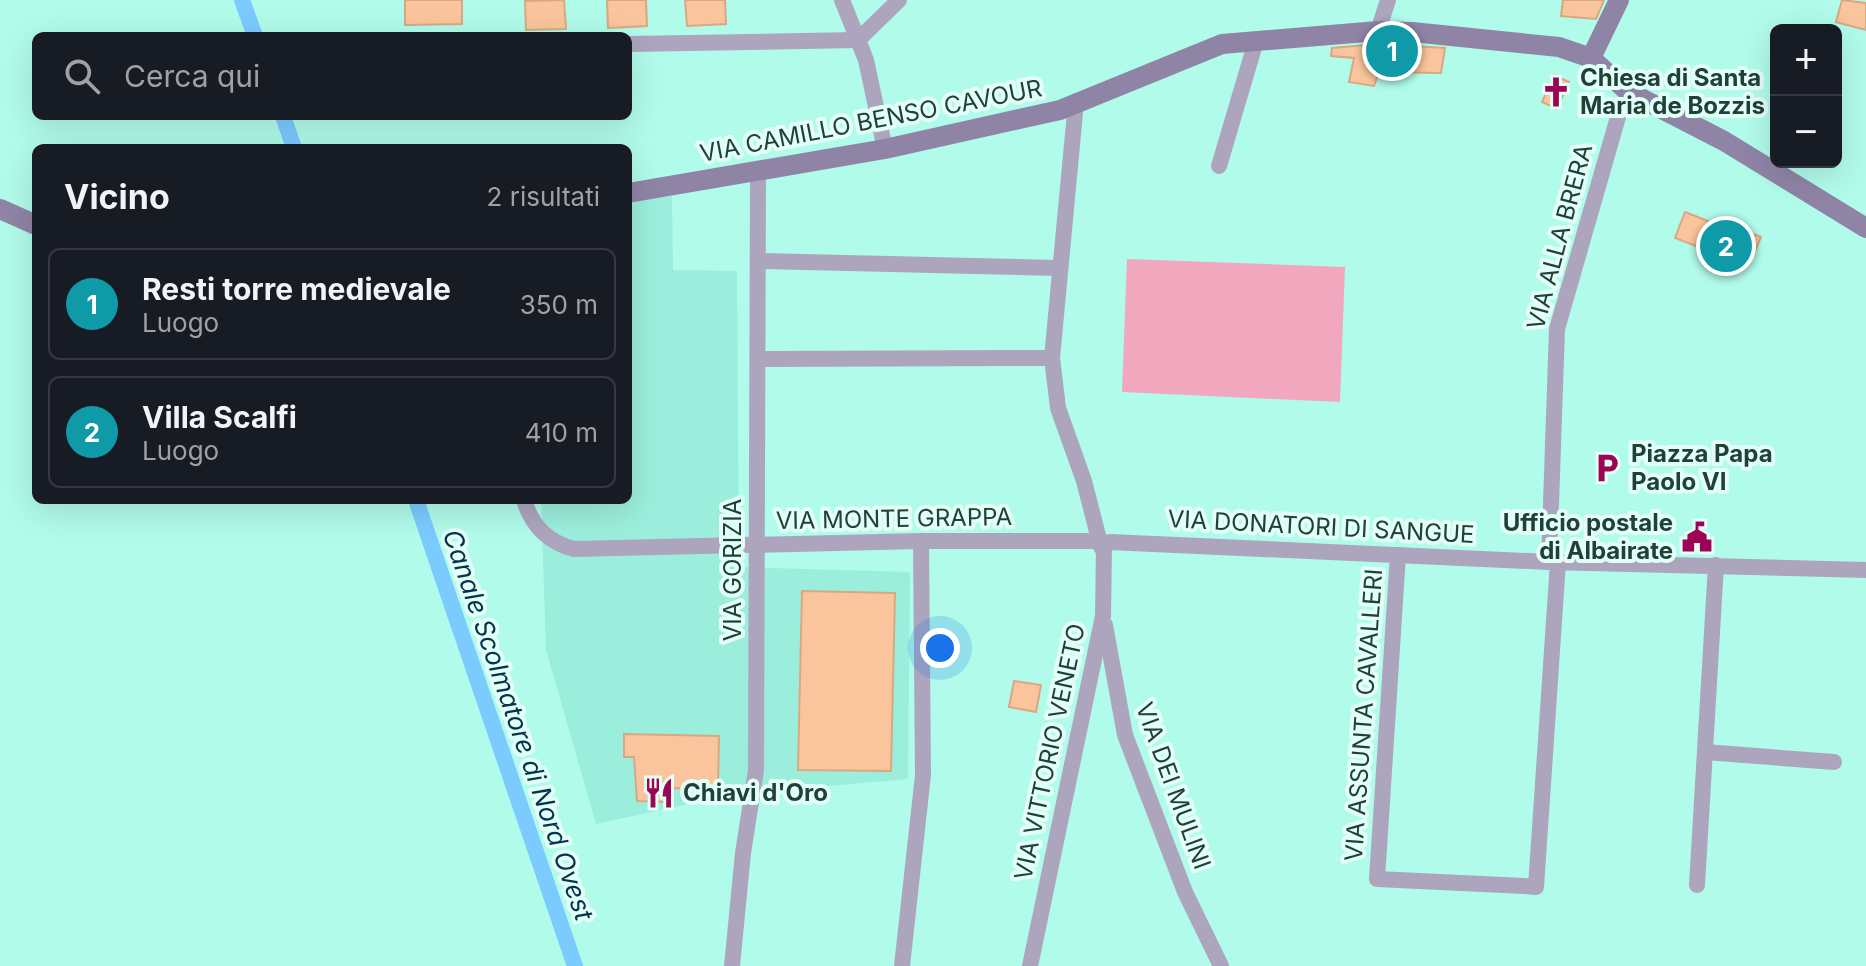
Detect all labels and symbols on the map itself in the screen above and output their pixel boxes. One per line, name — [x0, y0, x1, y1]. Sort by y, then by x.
pin: 1 — [1366, 21, 1418, 81]
place label: Chiesa di Santa Maria de Bozzis — [1580, 63, 1765, 120]
street label: VIA CAMILLO BENSO CAVOUR — [697, 73, 1044, 168]
church icon: Chiesa di Santa Maria de Bozzis — [1539, 75, 1573, 109]
street label: VIA ALLA BRERA — [1521, 141, 1598, 333]
pin: 2 — [1700, 216, 1752, 276]
place label: Piazza Papa Paolo VI — [1631, 439, 1773, 496]
parking icon: Piazza Papa Paolo VI — [1590, 451, 1624, 485]
street label: VIA GORIZIA — [718, 499, 747, 641]
street label: VIA MONTE GRAPPA — [776, 502, 1012, 535]
street label: VIA DONATORI DI SANGUE — [1167, 504, 1475, 549]
place label: Ufficio postale di Albairate — [1503, 508, 1673, 565]
public building icon: Ufficio postale di Albairate — [1680, 520, 1714, 554]
water label: Canale Scolmatore di Nord Ovest — [437, 525, 600, 925]
street label: VIA ASSUNTA CAVALLERI — [1339, 568, 1388, 862]
street label: VIA VITTORIO VENETO — [1008, 621, 1091, 883]
your location — [920, 628, 960, 668]
street label: VIA DEI MULINI — [1130, 698, 1217, 873]
restaurant icon: Chiavi d'Oro — [642, 776, 676, 810]
place label: Chiavi d'Oro — [683, 778, 828, 807]

